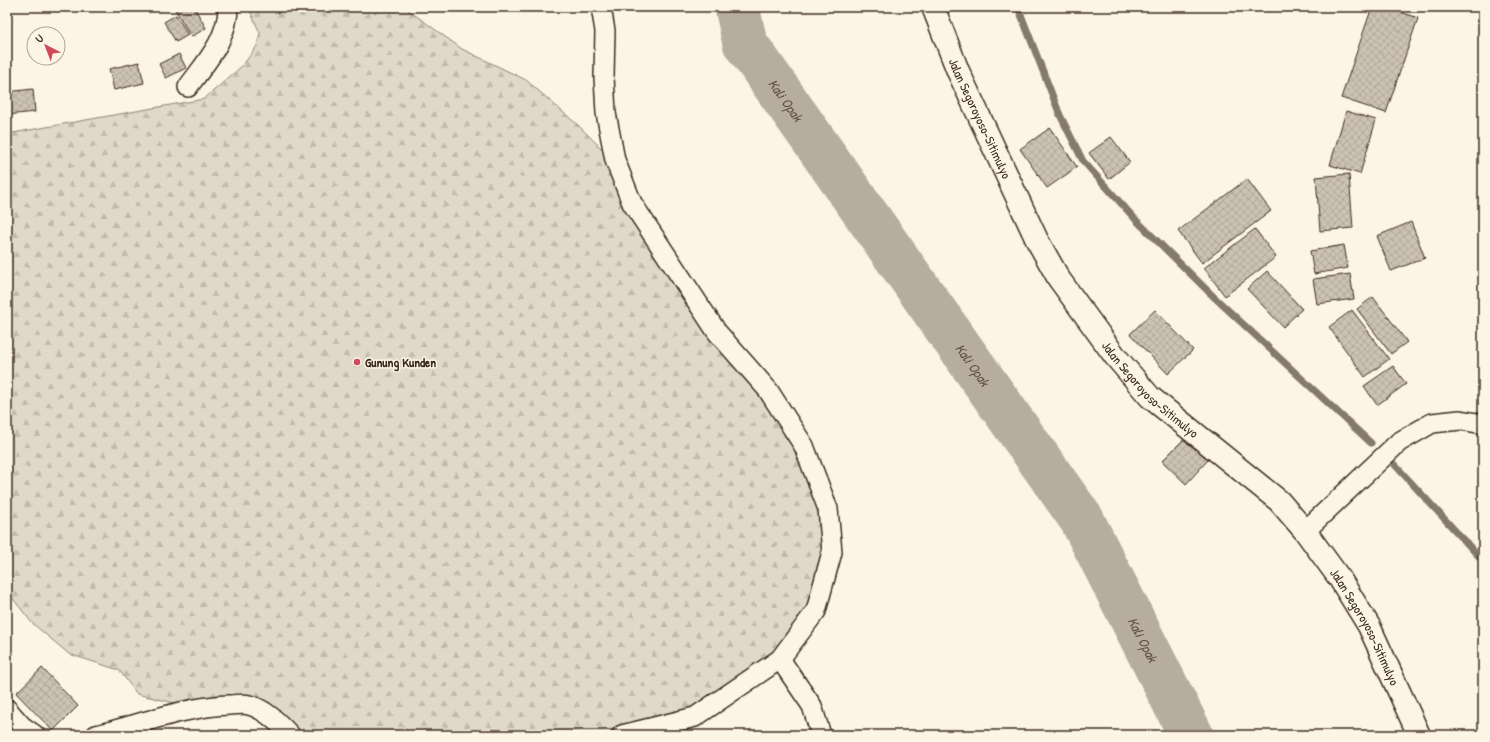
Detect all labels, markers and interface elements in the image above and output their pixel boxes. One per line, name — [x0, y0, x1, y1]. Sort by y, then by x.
north arrow — [26, 26, 66, 66]
text: U — [32, 31, 46, 46]
street label: Jalan Segoroyoso-Sitimulyo — [945, 56, 1016, 181]
water label: Kali Opak — [764, 75, 808, 126]
street label: Jalan Segoroyoso-Sitimulyo — [1098, 337, 1203, 442]
water label: Kali Opak — [951, 340, 995, 391]
place label: Gunung Kunden — [365, 353, 436, 372]
marker: Gunung Kunden — [352, 357, 362, 367]
street label: Jalan Segoroyoso-Sitimulyo — [1326, 565, 1404, 688]
water label: Kali Opak — [1124, 614, 1163, 666]

